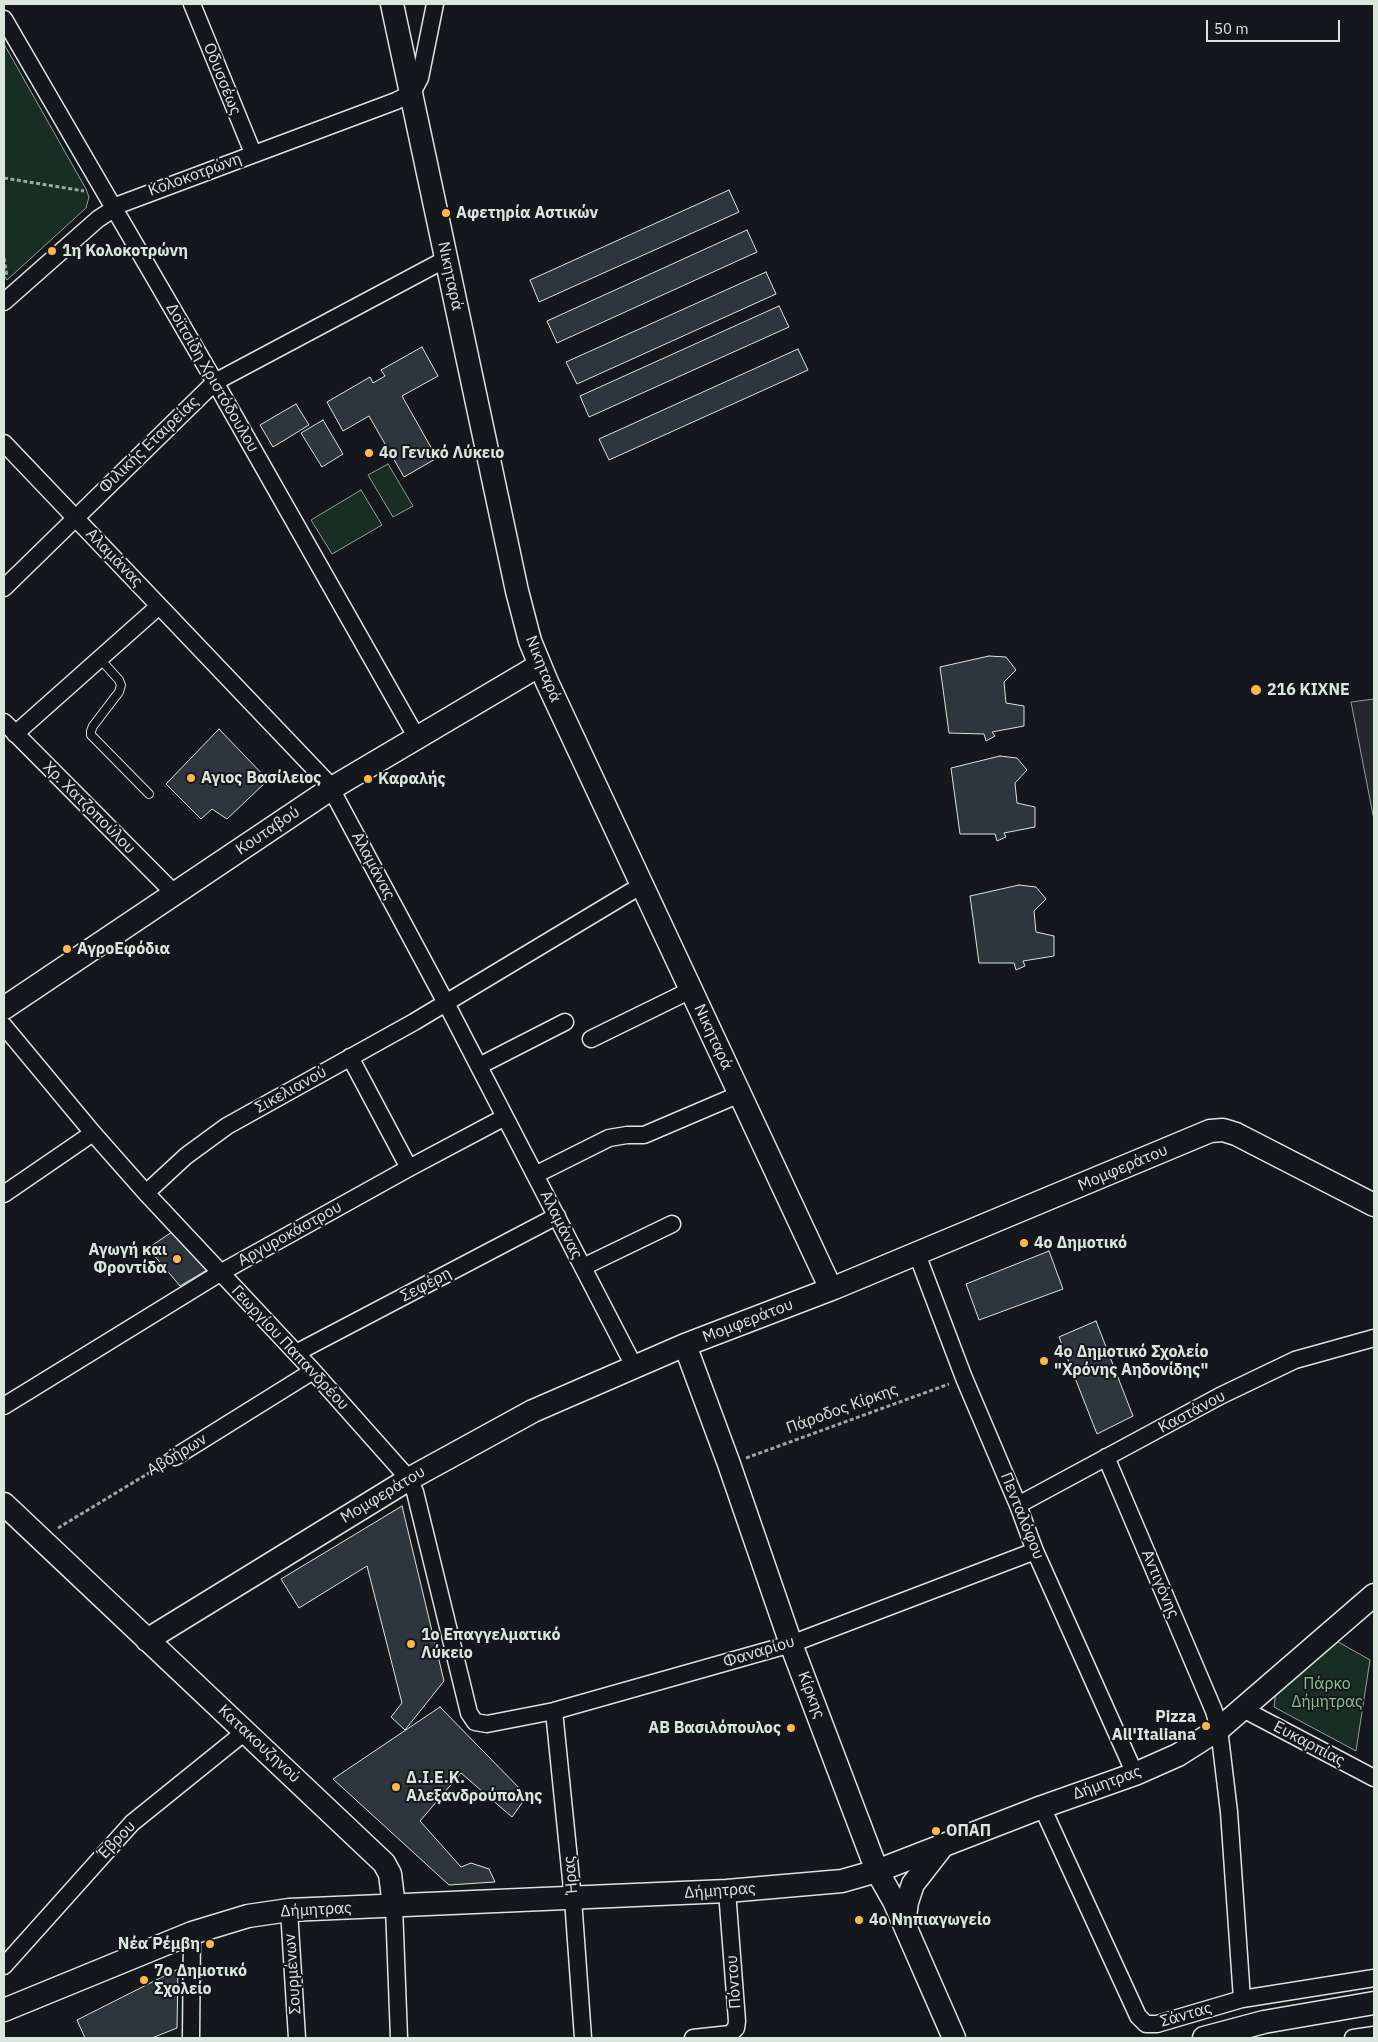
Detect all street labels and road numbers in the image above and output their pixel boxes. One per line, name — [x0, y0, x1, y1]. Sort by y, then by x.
street label: Οδυσσέως — [199, 40, 245, 118]
street label: Κολοκοτρώνη — [146, 149, 244, 201]
street label: Νικηταρά — [433, 240, 467, 312]
street label: Δοϊτσίδη Χριστόδουλου — [161, 300, 263, 456]
street label: Φιλικής Εταιρείας — [95, 392, 203, 498]
street label: Αλαμάνας — [81, 525, 147, 591]
street label: Νικηταρά — [521, 633, 565, 705]
street label: Χρ. Χατζοπούλου — [39, 758, 139, 858]
street label: Κουταβού — [232, 803, 304, 859]
street label: Αλαμάνας — [347, 829, 399, 903]
street label: Νικηταρά — [689, 1001, 737, 1073]
street label: Σικελιανού — [252, 1062, 330, 1118]
street label: Μομφεράτου — [1075, 1141, 1171, 1195]
street label: Αλαμάνας — [536, 1188, 586, 1262]
street label: Αργυροκάστρου — [235, 1197, 345, 1271]
street label: Σεφέρη — [397, 1264, 455, 1306]
street label: Γεωργίου Παπανδρέου — [227, 1282, 353, 1414]
street label: Μομφεράτου — [700, 1295, 796, 1347]
street label: Πάροδος Κίρκης — [784, 1380, 900, 1438]
street label: Καστάνου — [1155, 1386, 1229, 1438]
street label: Αβδήρων — [144, 1430, 210, 1480]
street label: Μομφεράτου — [337, 1462, 429, 1528]
street label: Πενταλόφου — [996, 1470, 1048, 1562]
street label: Αντιγόνης — [1137, 1547, 1183, 1621]
street label: Φαναρίου — [721, 1632, 797, 1672]
street label: Κίρκης — [793, 1669, 829, 1721]
street label: Κατακουζηνού — [214, 1701, 304, 1787]
street label: Ευκαρπίας — [1270, 1717, 1348, 1771]
street label: Δήμητρας — [1070, 1762, 1144, 1804]
street label: Έβρου — [94, 1817, 140, 1863]
street label: Ήρας — [560, 1855, 582, 1895]
street label: Δήμητρας — [684, 1879, 756, 1903]
street label: Δήμητρας — [280, 1899, 352, 1921]
street label: Σουρμένων — [281, 1933, 305, 2015]
street label: Πόντου — [723, 1954, 745, 2010]
street label: Σάντας — [1158, 1999, 1214, 2031]

